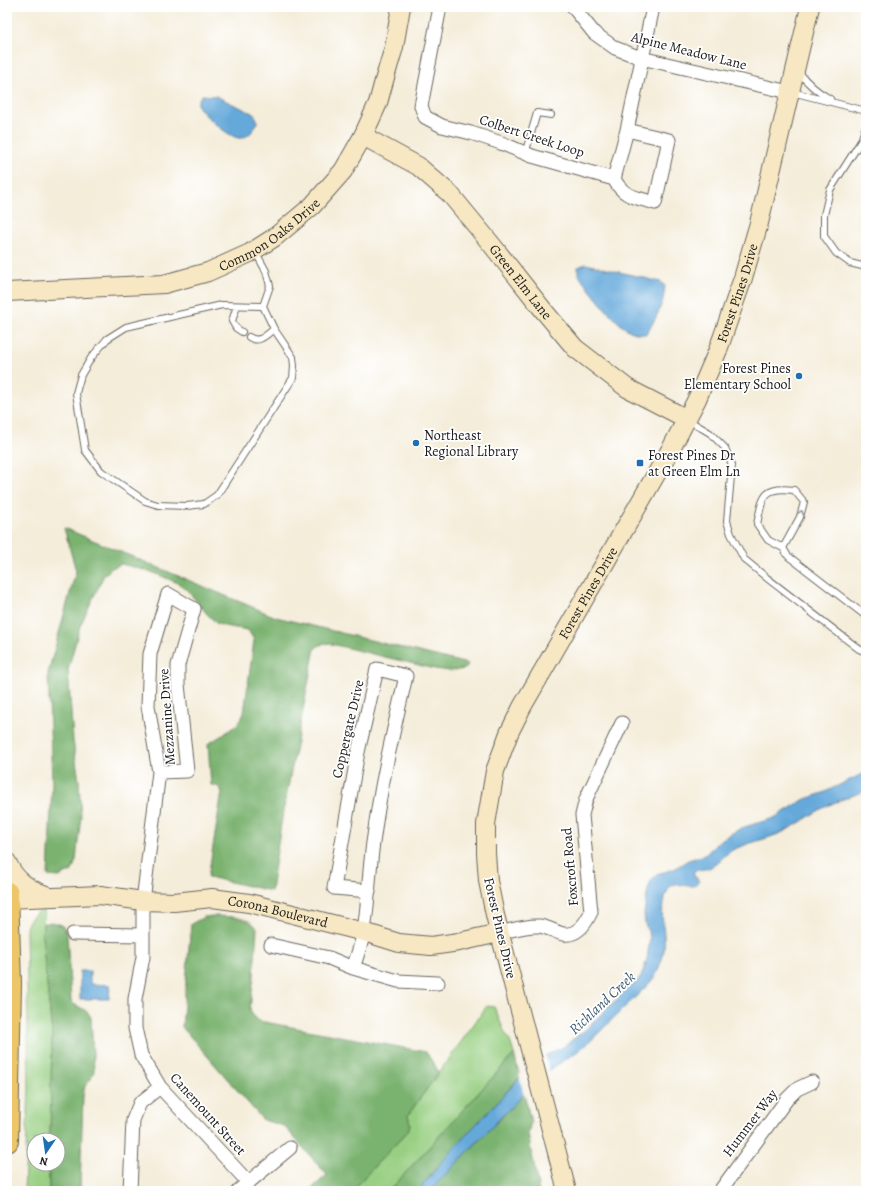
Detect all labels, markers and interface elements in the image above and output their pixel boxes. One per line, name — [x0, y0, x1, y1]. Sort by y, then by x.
street label: Alpine Meadow Lane — [628, 27, 749, 75]
street label: Colbert Creek Loop — [477, 110, 587, 162]
street label: Common Oaks Drive — [215, 194, 324, 275]
street label: Green Elm Lane — [485, 240, 557, 323]
street label: Forest Pines Drive — [712, 241, 762, 345]
place label: Forest Pines Elementary School — [684, 359, 792, 394]
marker: Forest Pines Elementary School — [794, 371, 804, 381]
place label: Northeast Regional Library — [424, 426, 519, 461]
marker: Northeast Regional Library — [411, 438, 421, 448]
place label: Forest Pines Dr at Green Elm Ln — [648, 446, 740, 481]
marker: Forest Pines Dr at Green Elm Ln — [635, 458, 645, 468]
one-way arrow — [796, 510, 804, 517]
street label: Forest Pines Drive — [554, 543, 622, 643]
street label: Mezzanine Drive — [154, 668, 180, 766]
street label: Coppergate Drive — [327, 678, 369, 780]
street label: Foxcroft Road — [557, 826, 583, 907]
street label: Forest Pines Drive — [479, 876, 521, 980]
street label: Corona Boulevard — [227, 891, 330, 932]
water label: Richland Creek — [565, 967, 640, 1039]
street label: Canemount Street — [166, 1069, 250, 1160]
street label: Hummer Way — [718, 1085, 782, 1161]
north arrow — [26, 1132, 66, 1172]
text: N — [38, 1153, 49, 1169]

